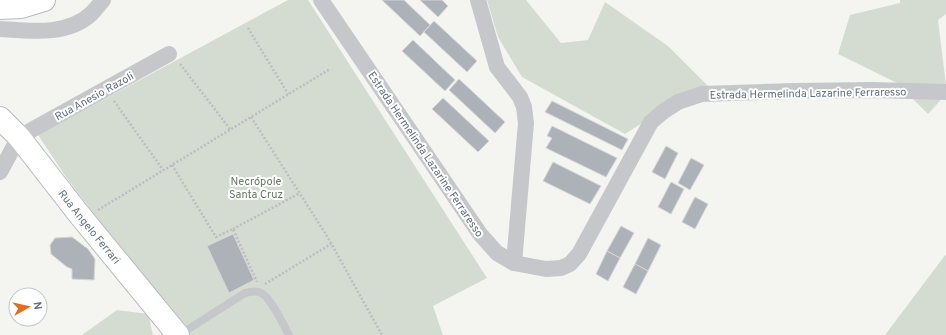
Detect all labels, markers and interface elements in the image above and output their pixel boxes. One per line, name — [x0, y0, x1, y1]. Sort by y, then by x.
street label: Rua Anesio Razoli — [53, 69, 136, 124]
street label: Estrada Hermelinda Lazarine Ferraresso — [364, 69, 486, 240]
street label: Estrada Hermelinda Lazarine Ferraresso — [710, 85, 906, 103]
park label: Necrópole Santa Cruz — [229, 175, 283, 202]
street label: Rua Angelo Ferrari — [55, 187, 123, 267]
north arrow — [8, 287, 48, 327]
text: N — [29, 301, 44, 311]

